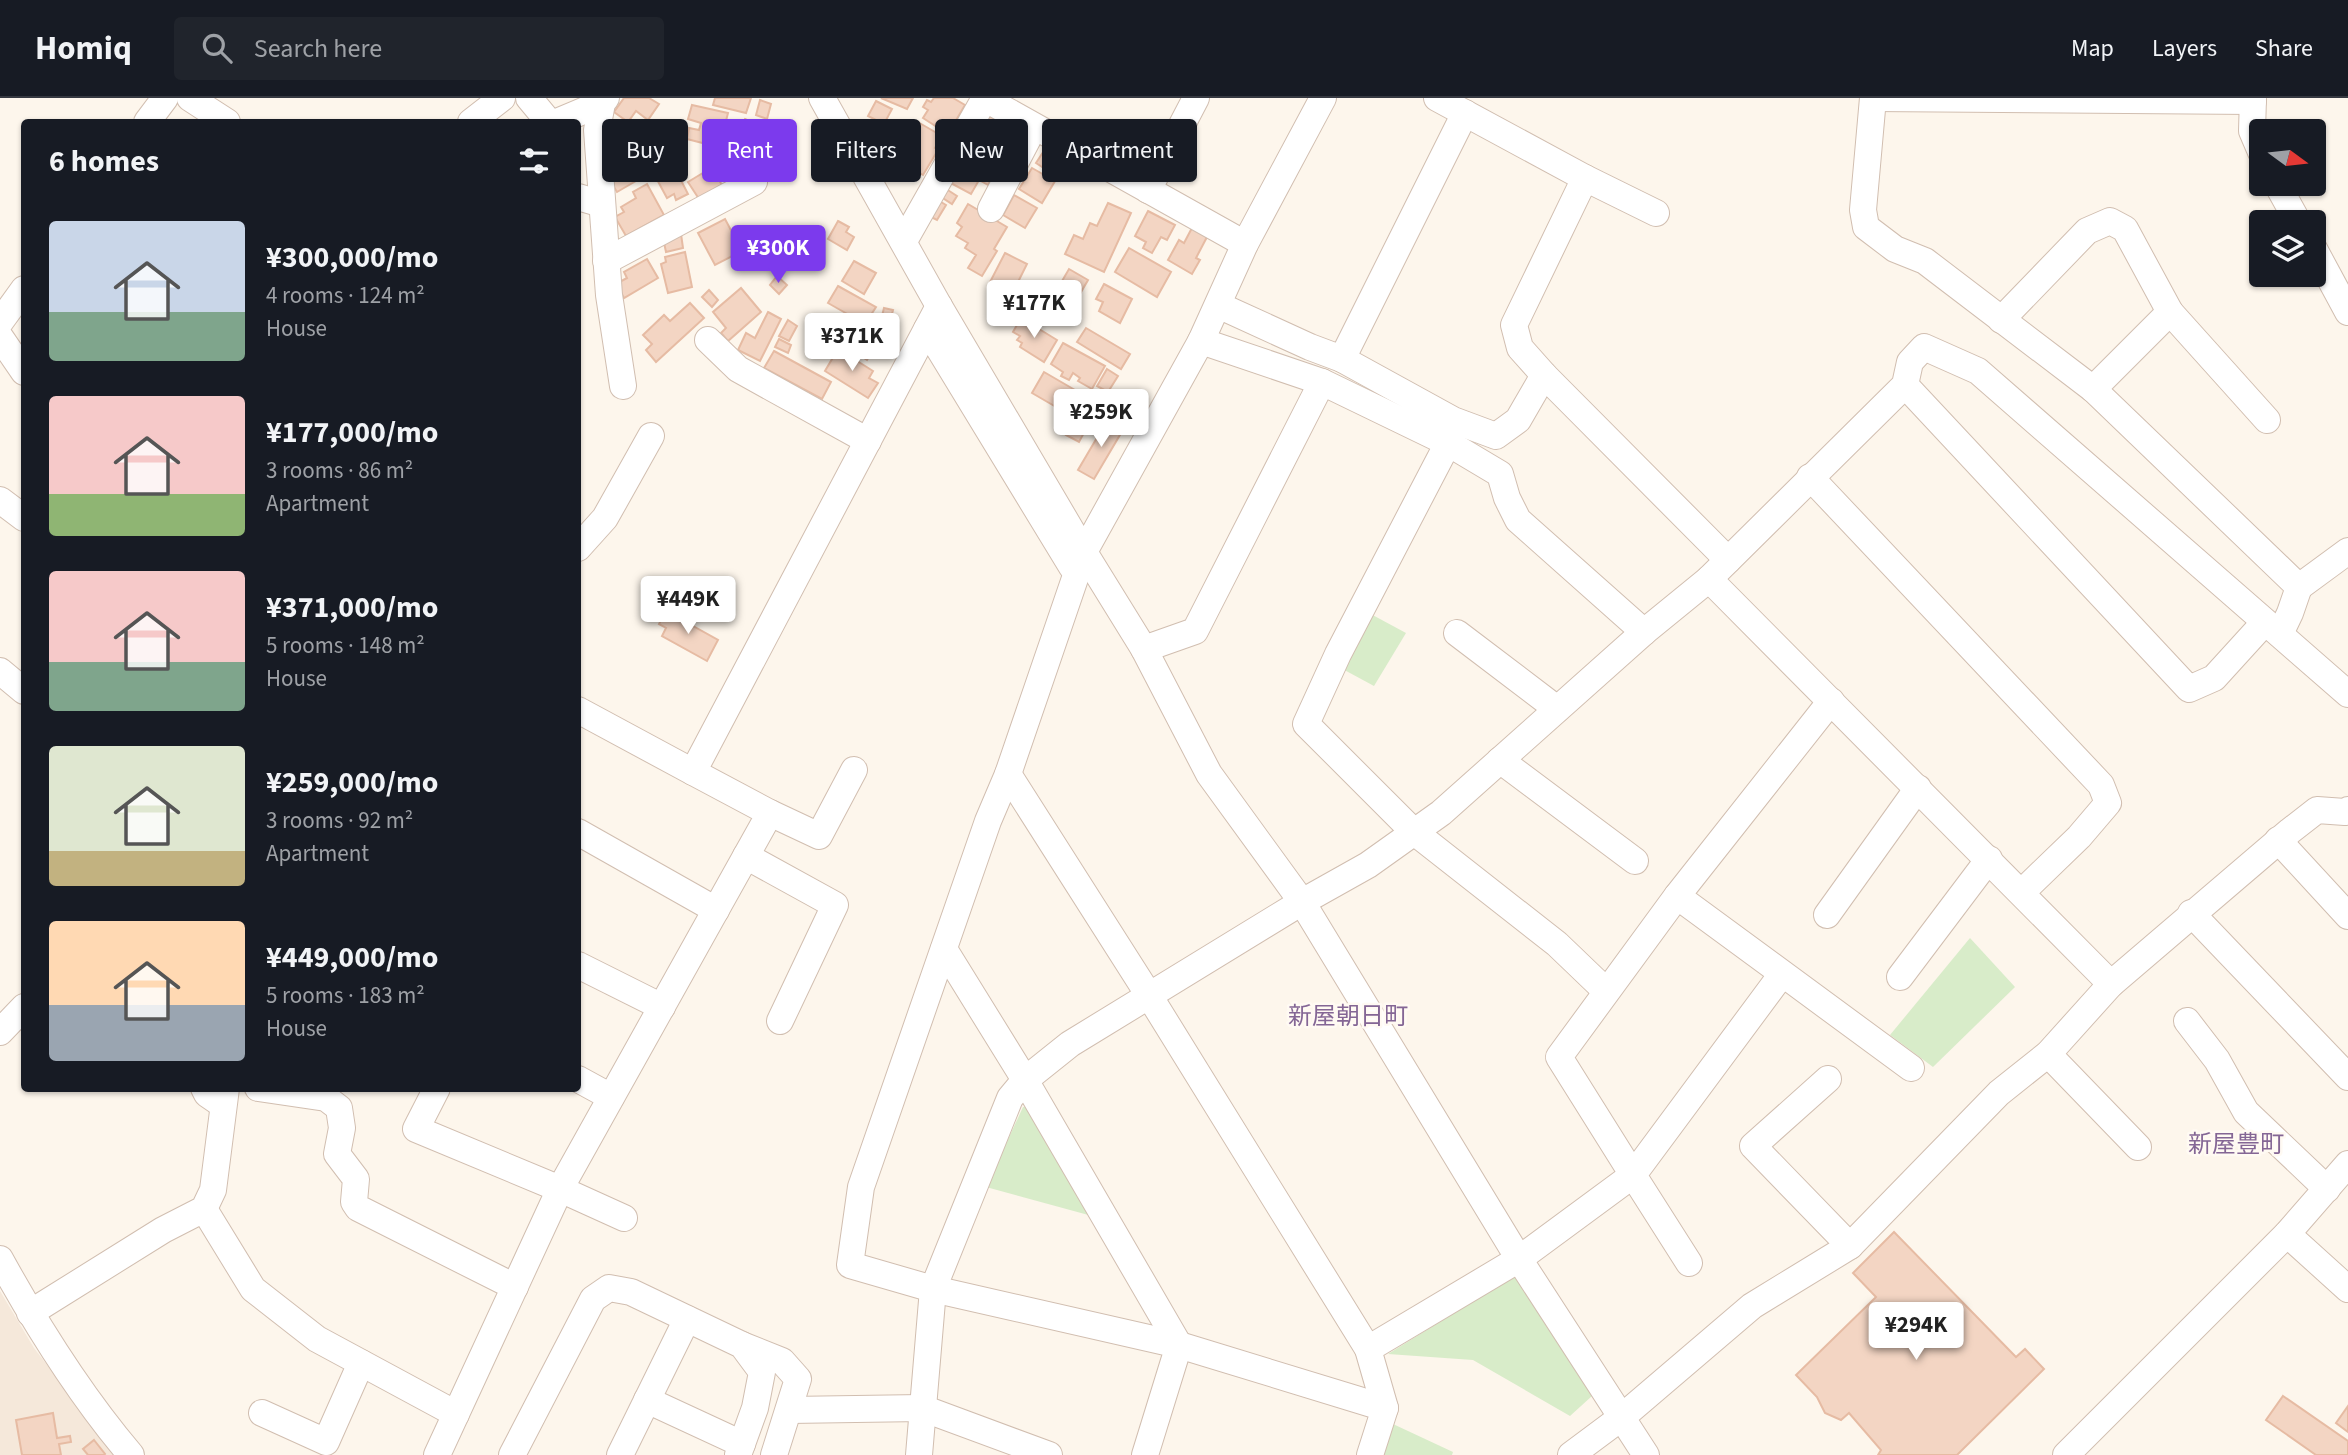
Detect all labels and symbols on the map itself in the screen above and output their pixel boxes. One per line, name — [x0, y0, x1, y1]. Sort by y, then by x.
north arrow — [2249, 119, 2326, 196]
pin: ¥300K — [729, 226, 827, 285]
pin: ¥177K — [985, 280, 1083, 340]
pin: ¥371K — [803, 314, 901, 373]
pin: ¥259K — [1052, 390, 1150, 449]
pin: ¥449K — [639, 576, 737, 636]
district label: 新屋朝日町 — [1288, 999, 1408, 1034]
district label: 新屋豊町 — [2188, 1127, 2284, 1162]
pin: ¥294K — [1867, 1302, 1965, 1362]

